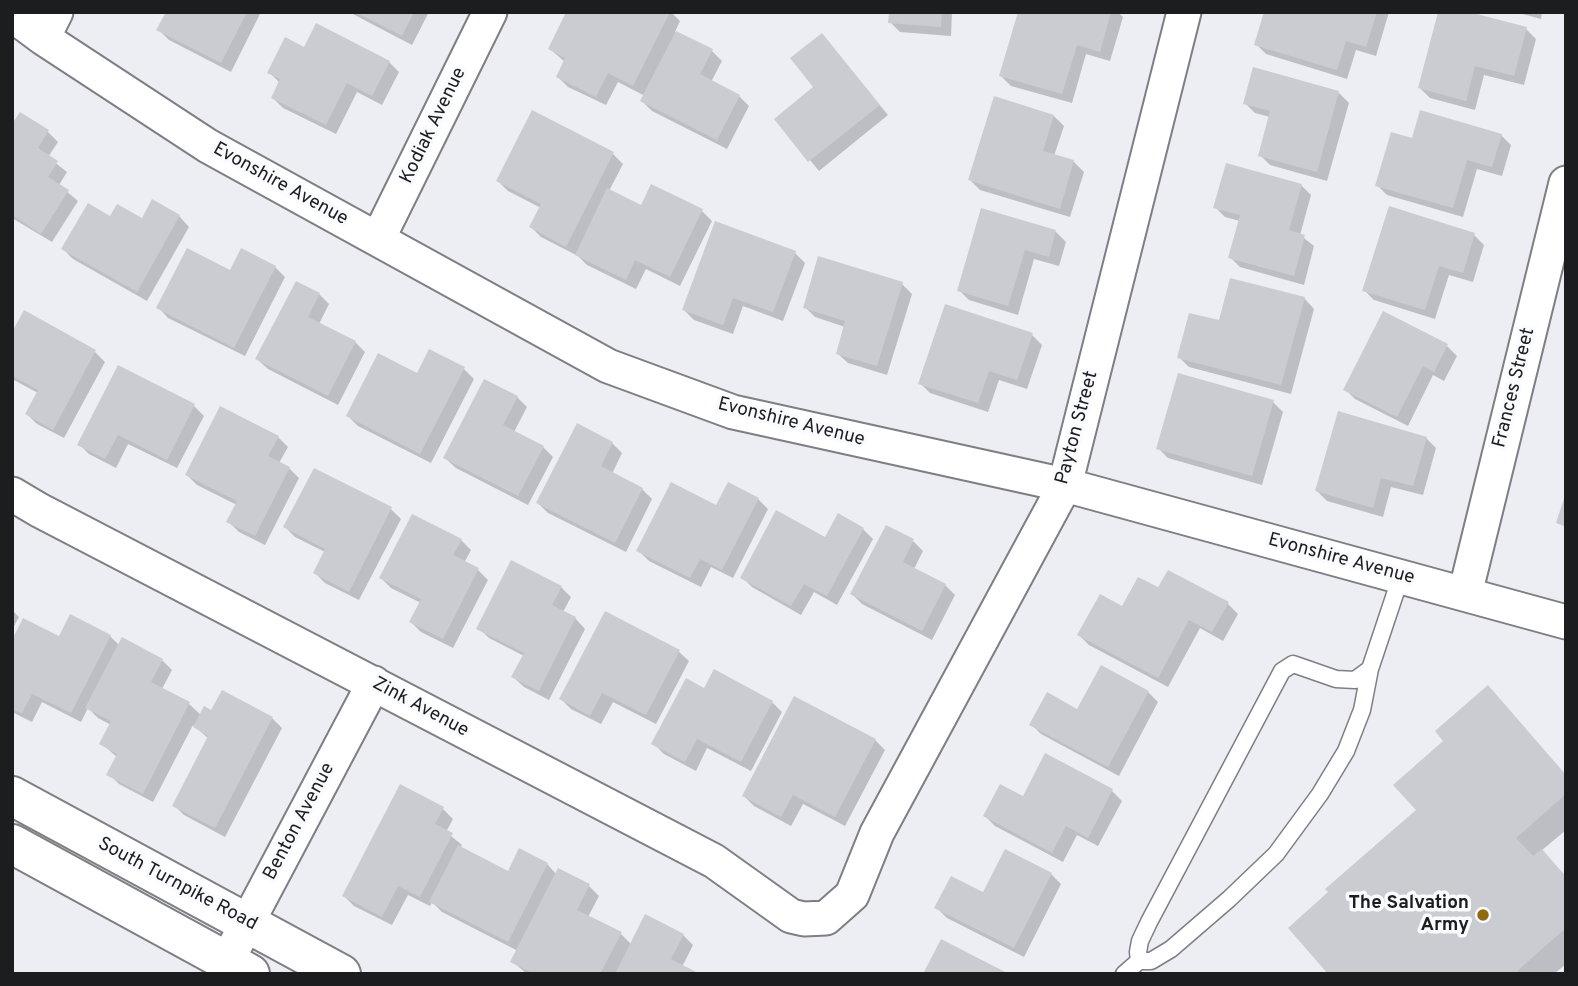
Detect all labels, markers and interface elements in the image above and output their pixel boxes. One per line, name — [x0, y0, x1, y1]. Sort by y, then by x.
street label: Kodiak Avenue — [396, 64, 472, 188]
street label: Evonshire Avenue — [209, 138, 351, 232]
street label: Frances Street — [1489, 326, 1541, 450]
street label: Payton Street — [1052, 369, 1104, 487]
street label: Evonshire Avenue — [715, 394, 867, 452]
street label: Evonshire Avenue — [1265, 529, 1417, 591]
street label: Zink Avenue — [368, 673, 472, 743]
street label: Benton Avenue — [260, 759, 340, 885]
street label: South Turnpike Road — [93, 833, 261, 937]
place label: The Salvation Army — [1348, 893, 1469, 937]
marker: The Salvation Army — [1475, 907, 1491, 923]

